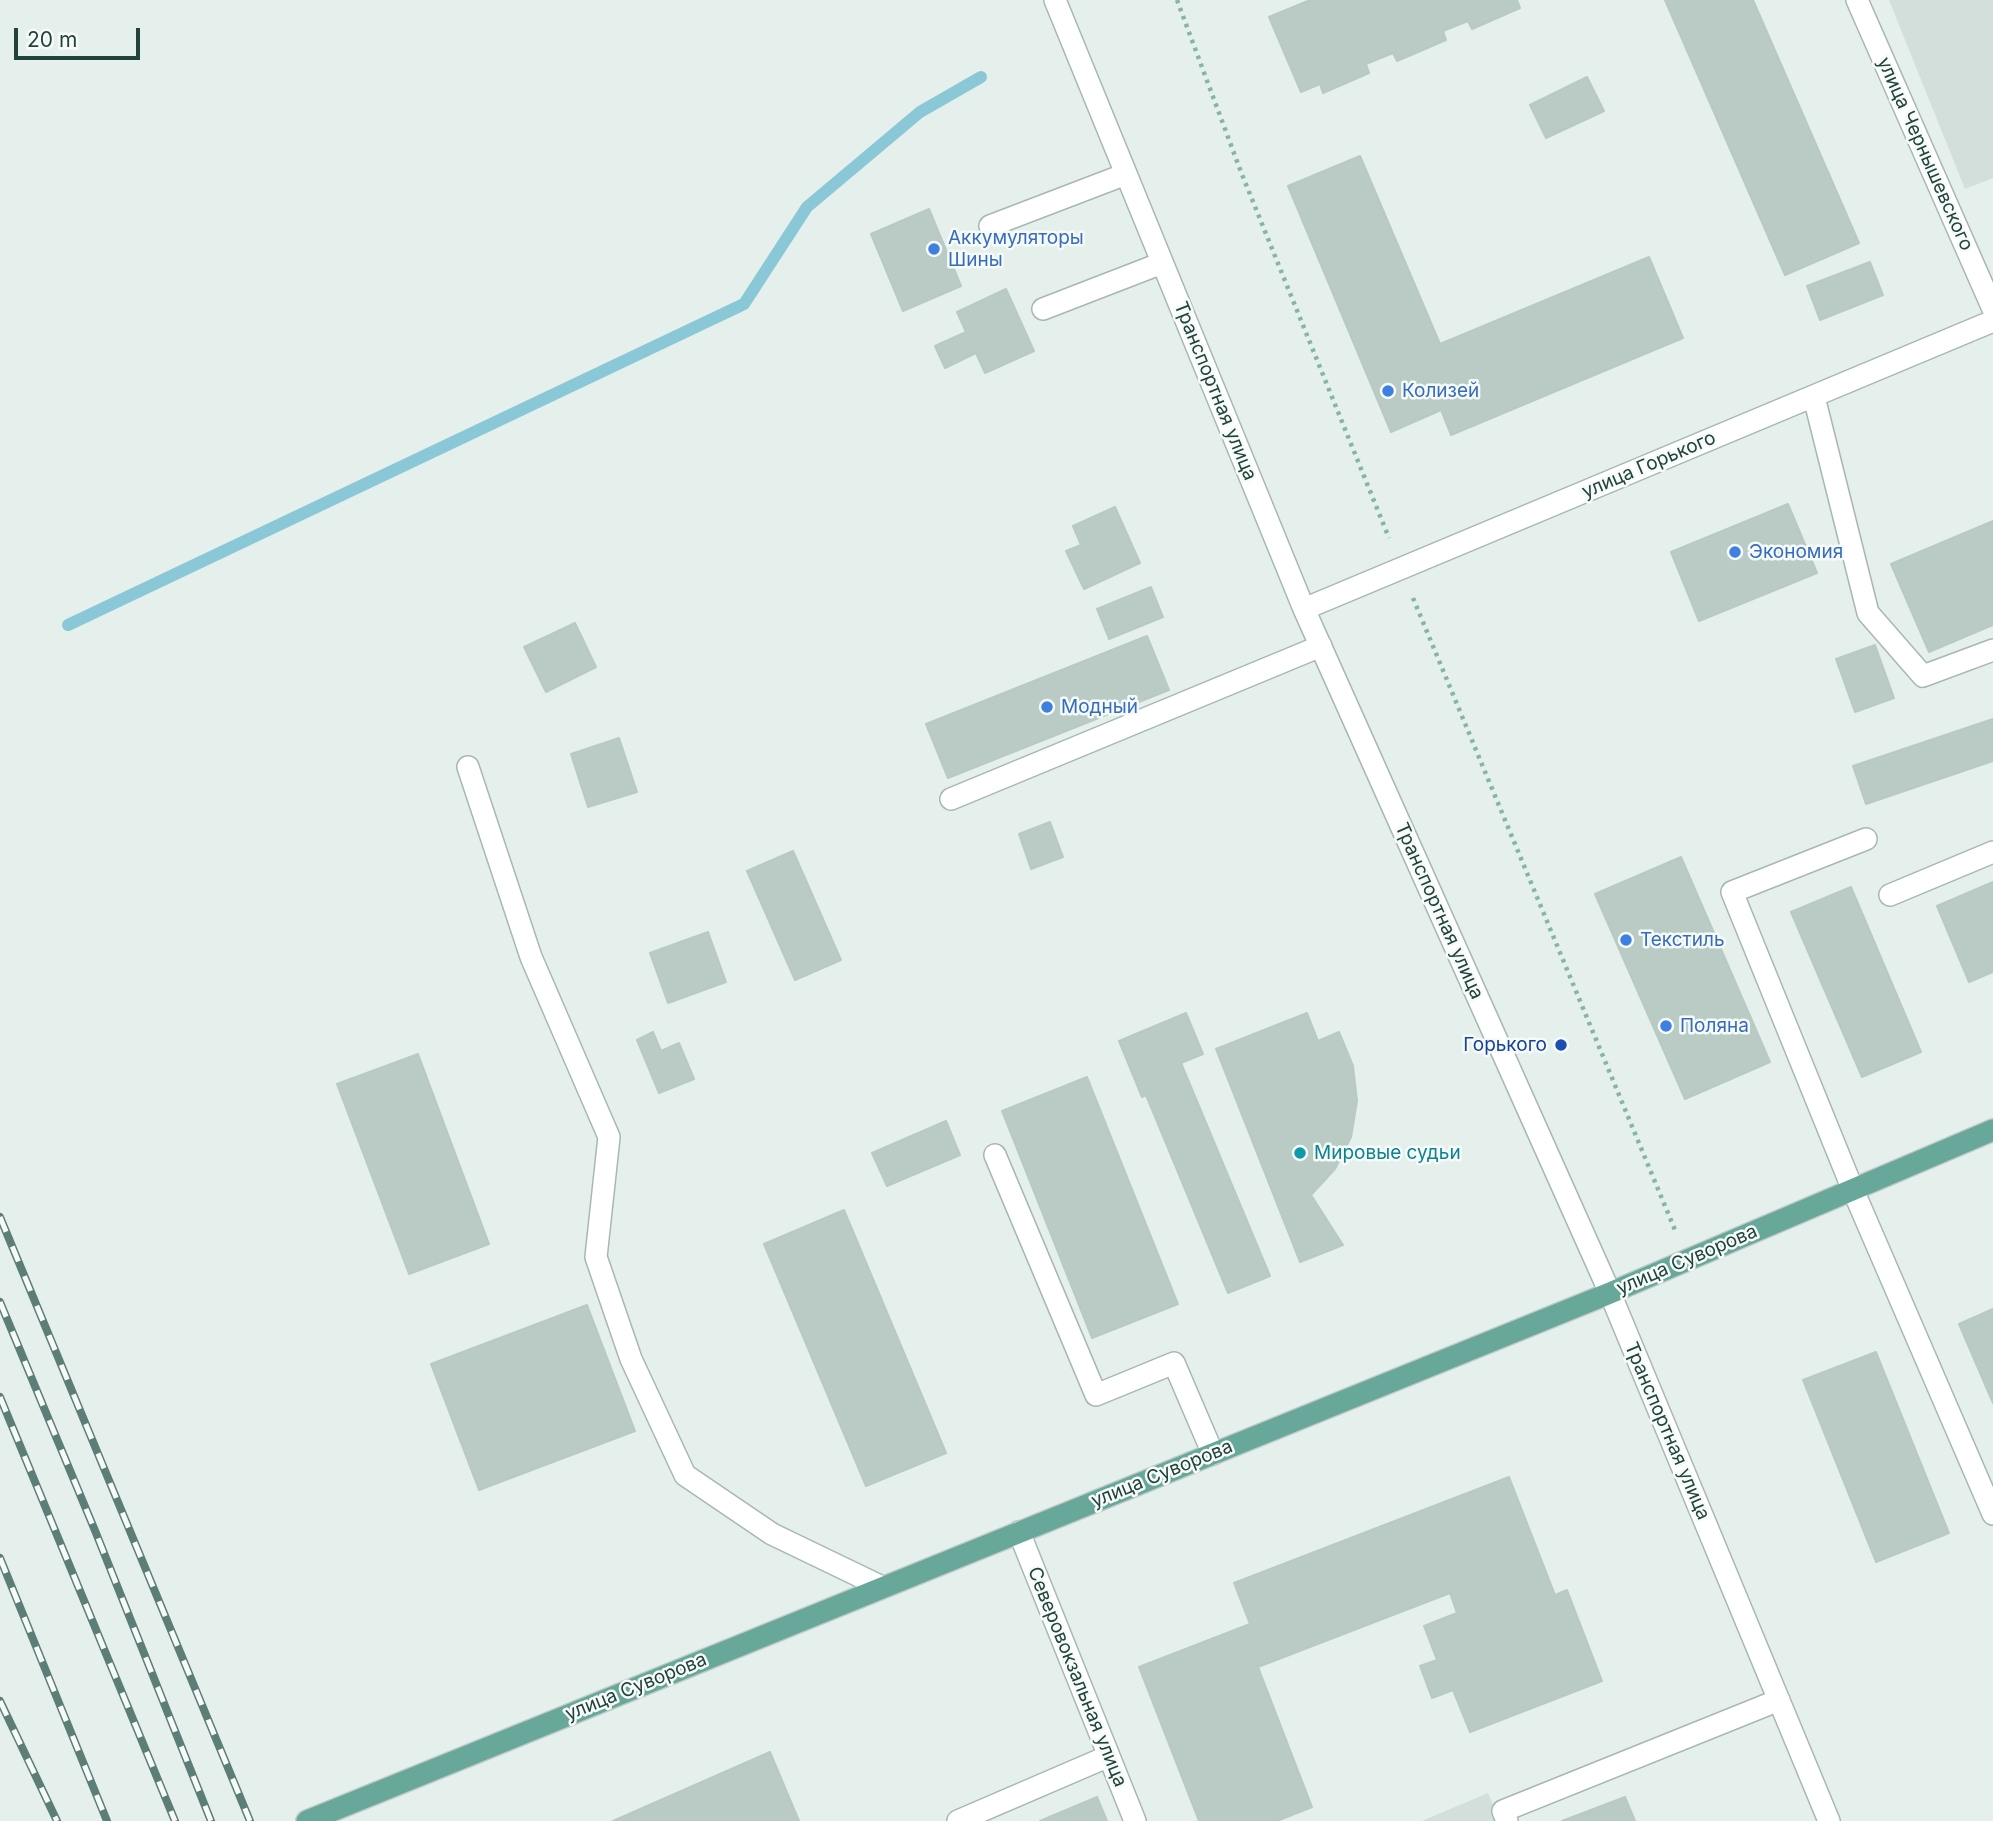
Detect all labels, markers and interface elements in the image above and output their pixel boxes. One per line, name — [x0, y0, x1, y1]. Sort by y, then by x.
scale bar — [18, 14, 144, 58]
text: 20 m — [27, 27, 77, 52]
street label: улица Чернышевского — [1872, 54, 1978, 254]
place label: Аккумуляторы Шины — [948, 227, 1084, 271]
marker: Аккумуляторы Шины — [926, 241, 942, 257]
street label: Транспортная улица — [1169, 298, 1261, 484]
place label: Колизей — [1402, 380, 1479, 402]
marker: Колизей — [1380, 383, 1396, 399]
street label: улица Горького — [1579, 427, 1719, 503]
place label: Экономия — [1749, 541, 1843, 563]
marker: Экономия — [1727, 544, 1743, 560]
place label: Модный — [1061, 696, 1138, 718]
marker: Модный — [1039, 699, 1055, 715]
street label: Транспортная улица — [1390, 819, 1488, 1003]
place label: Текстиль — [1640, 929, 1725, 951]
marker: Текстиль — [1618, 932, 1634, 948]
place label: Поляна — [1680, 1015, 1749, 1037]
marker: Поляна — [1658, 1018, 1674, 1034]
place label: Горького — [1463, 1034, 1547, 1056]
marker: Горького — [1553, 1037, 1569, 1053]
place label: Мировые судьи — [1314, 1142, 1461, 1164]
marker: Мировые судьи — [1292, 1145, 1308, 1161]
street label: улица Суворова — [1613, 1220, 1761, 1300]
street label: Транспортная улица — [1619, 1339, 1715, 1523]
street label: улица Суворова — [1088, 1435, 1236, 1513]
street label: Северовокзальная улица — [1022, 1564, 1132, 1790]
street label: улица Суворова — [562, 1648, 710, 1726]

